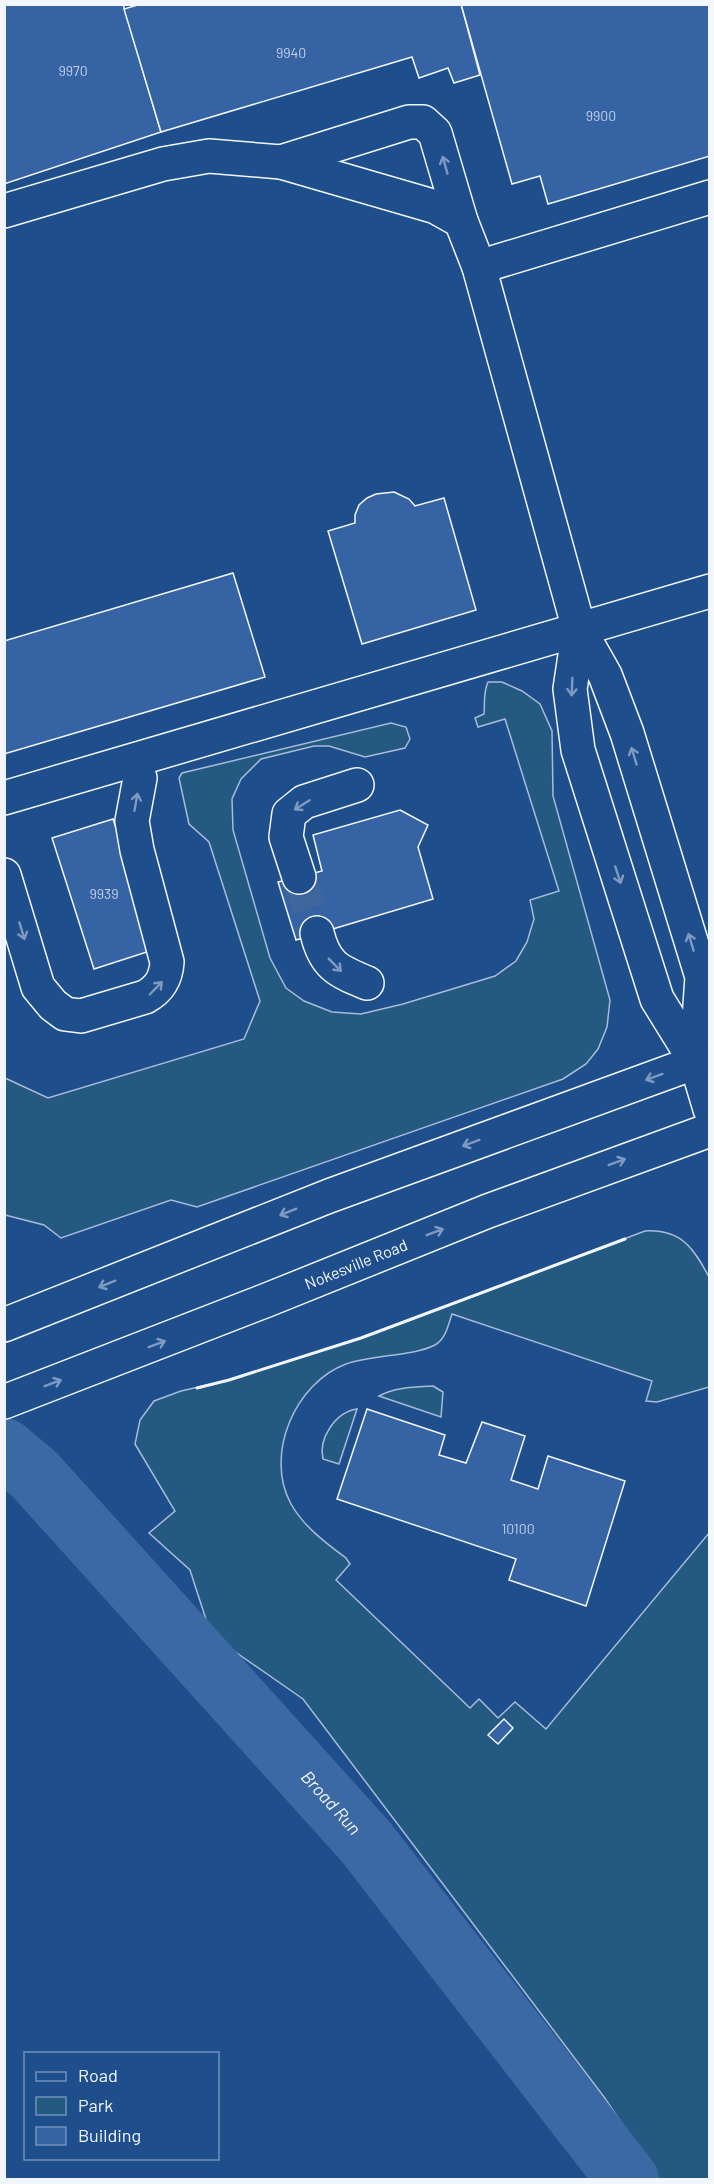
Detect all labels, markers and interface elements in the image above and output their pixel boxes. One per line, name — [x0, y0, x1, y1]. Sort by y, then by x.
house number: 9940 — [276, 44, 306, 61]
house number: 9970 — [58, 62, 88, 79]
house number: 9900 — [586, 107, 616, 124]
one-way arrow — [439, 156, 450, 175]
one-way arrow — [566, 676, 577, 696]
one-way arrow — [628, 747, 639, 766]
one-way arrow — [130, 792, 141, 812]
one-way arrow — [294, 799, 311, 811]
one-way arrow — [613, 865, 624, 884]
house number: 9939 — [89, 885, 119, 902]
one-way arrow — [17, 921, 28, 940]
one-way arrow — [685, 933, 696, 952]
one-way arrow — [327, 958, 342, 973]
one-way arrow — [149, 981, 163, 996]
one-way arrow — [645, 1072, 664, 1083]
one-way arrow — [462, 1138, 481, 1149]
one-way arrow — [608, 1156, 626, 1167]
one-way arrow — [280, 1207, 298, 1218]
one-way arrow — [425, 1225, 444, 1236]
street label: Nokesville Road — [302, 1235, 410, 1293]
one-way arrow — [98, 1279, 117, 1290]
one-way arrow — [147, 1337, 166, 1348]
one-way arrow — [44, 1377, 62, 1388]
house number: 10100 — [501, 1520, 535, 1537]
water label: Broad Run — [297, 1766, 366, 1839]
legend — [24, 2052, 219, 2160]
text: Road — [78, 2064, 118, 2086]
text: Park — [78, 2094, 113, 2116]
text: Building — [78, 2124, 141, 2146]

